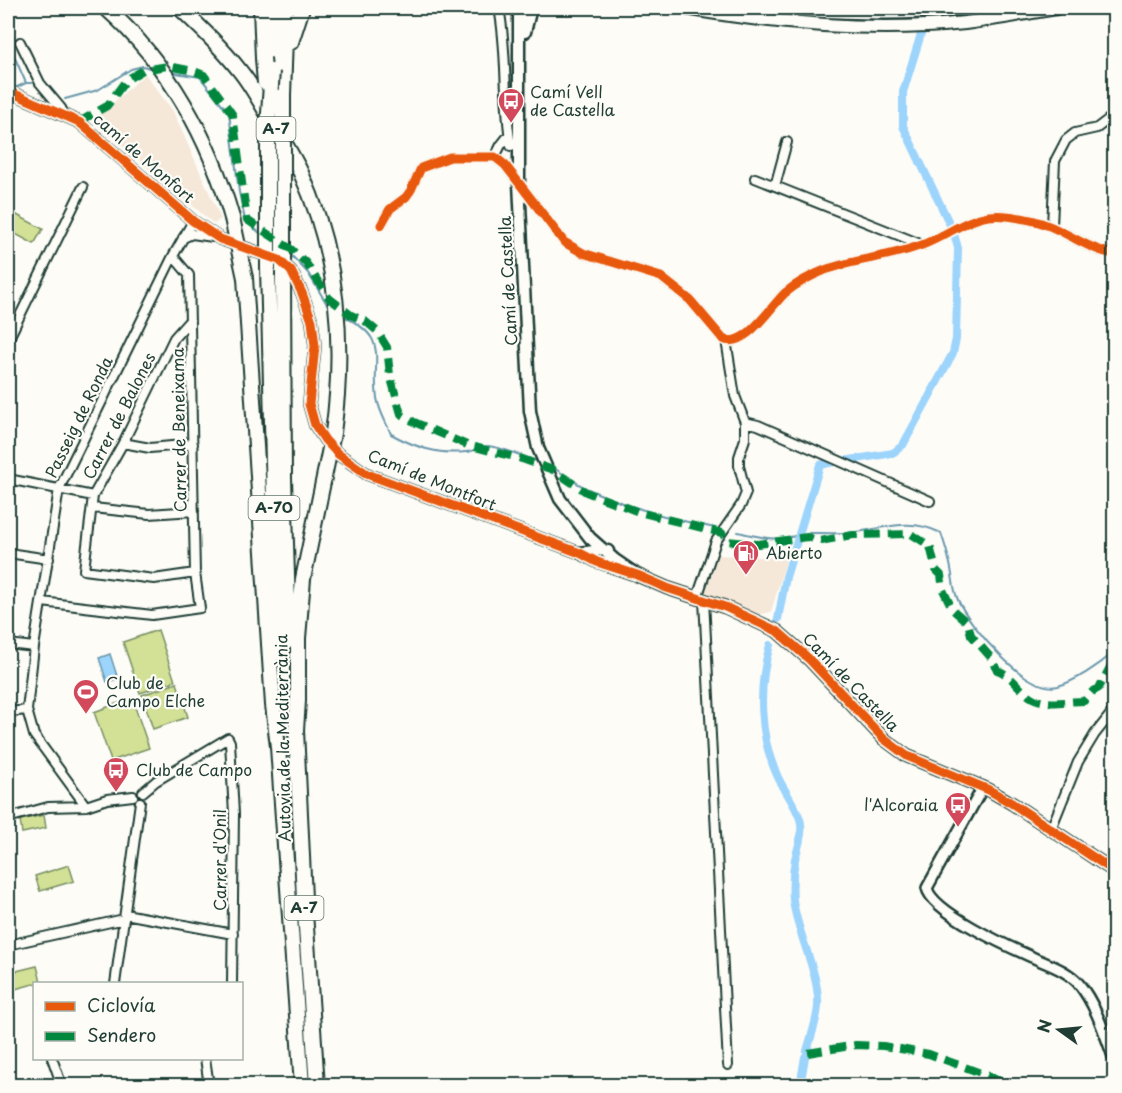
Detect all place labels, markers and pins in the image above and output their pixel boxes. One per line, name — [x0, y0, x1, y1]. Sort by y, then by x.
place label: Camí Vell de Castella — [530, 79, 615, 121]
bus stop icon: Camí Vell de Castella — [496, 86, 526, 124]
fuel station icon: Abierto — [731, 538, 761, 576]
place label: Abierto — [766, 540, 822, 564]
place label: Club de Campo Elche — [106, 670, 205, 712]
sports icon: Club de Campo Elche — [71, 677, 101, 715]
bus stop icon: Club de Campo — [101, 755, 131, 793]
place label: Club de Campo — [136, 757, 252, 781]
bus stop icon: l'Alcoraia — [943, 790, 973, 828]
place label: l'Alcoraia — [864, 792, 938, 816]

